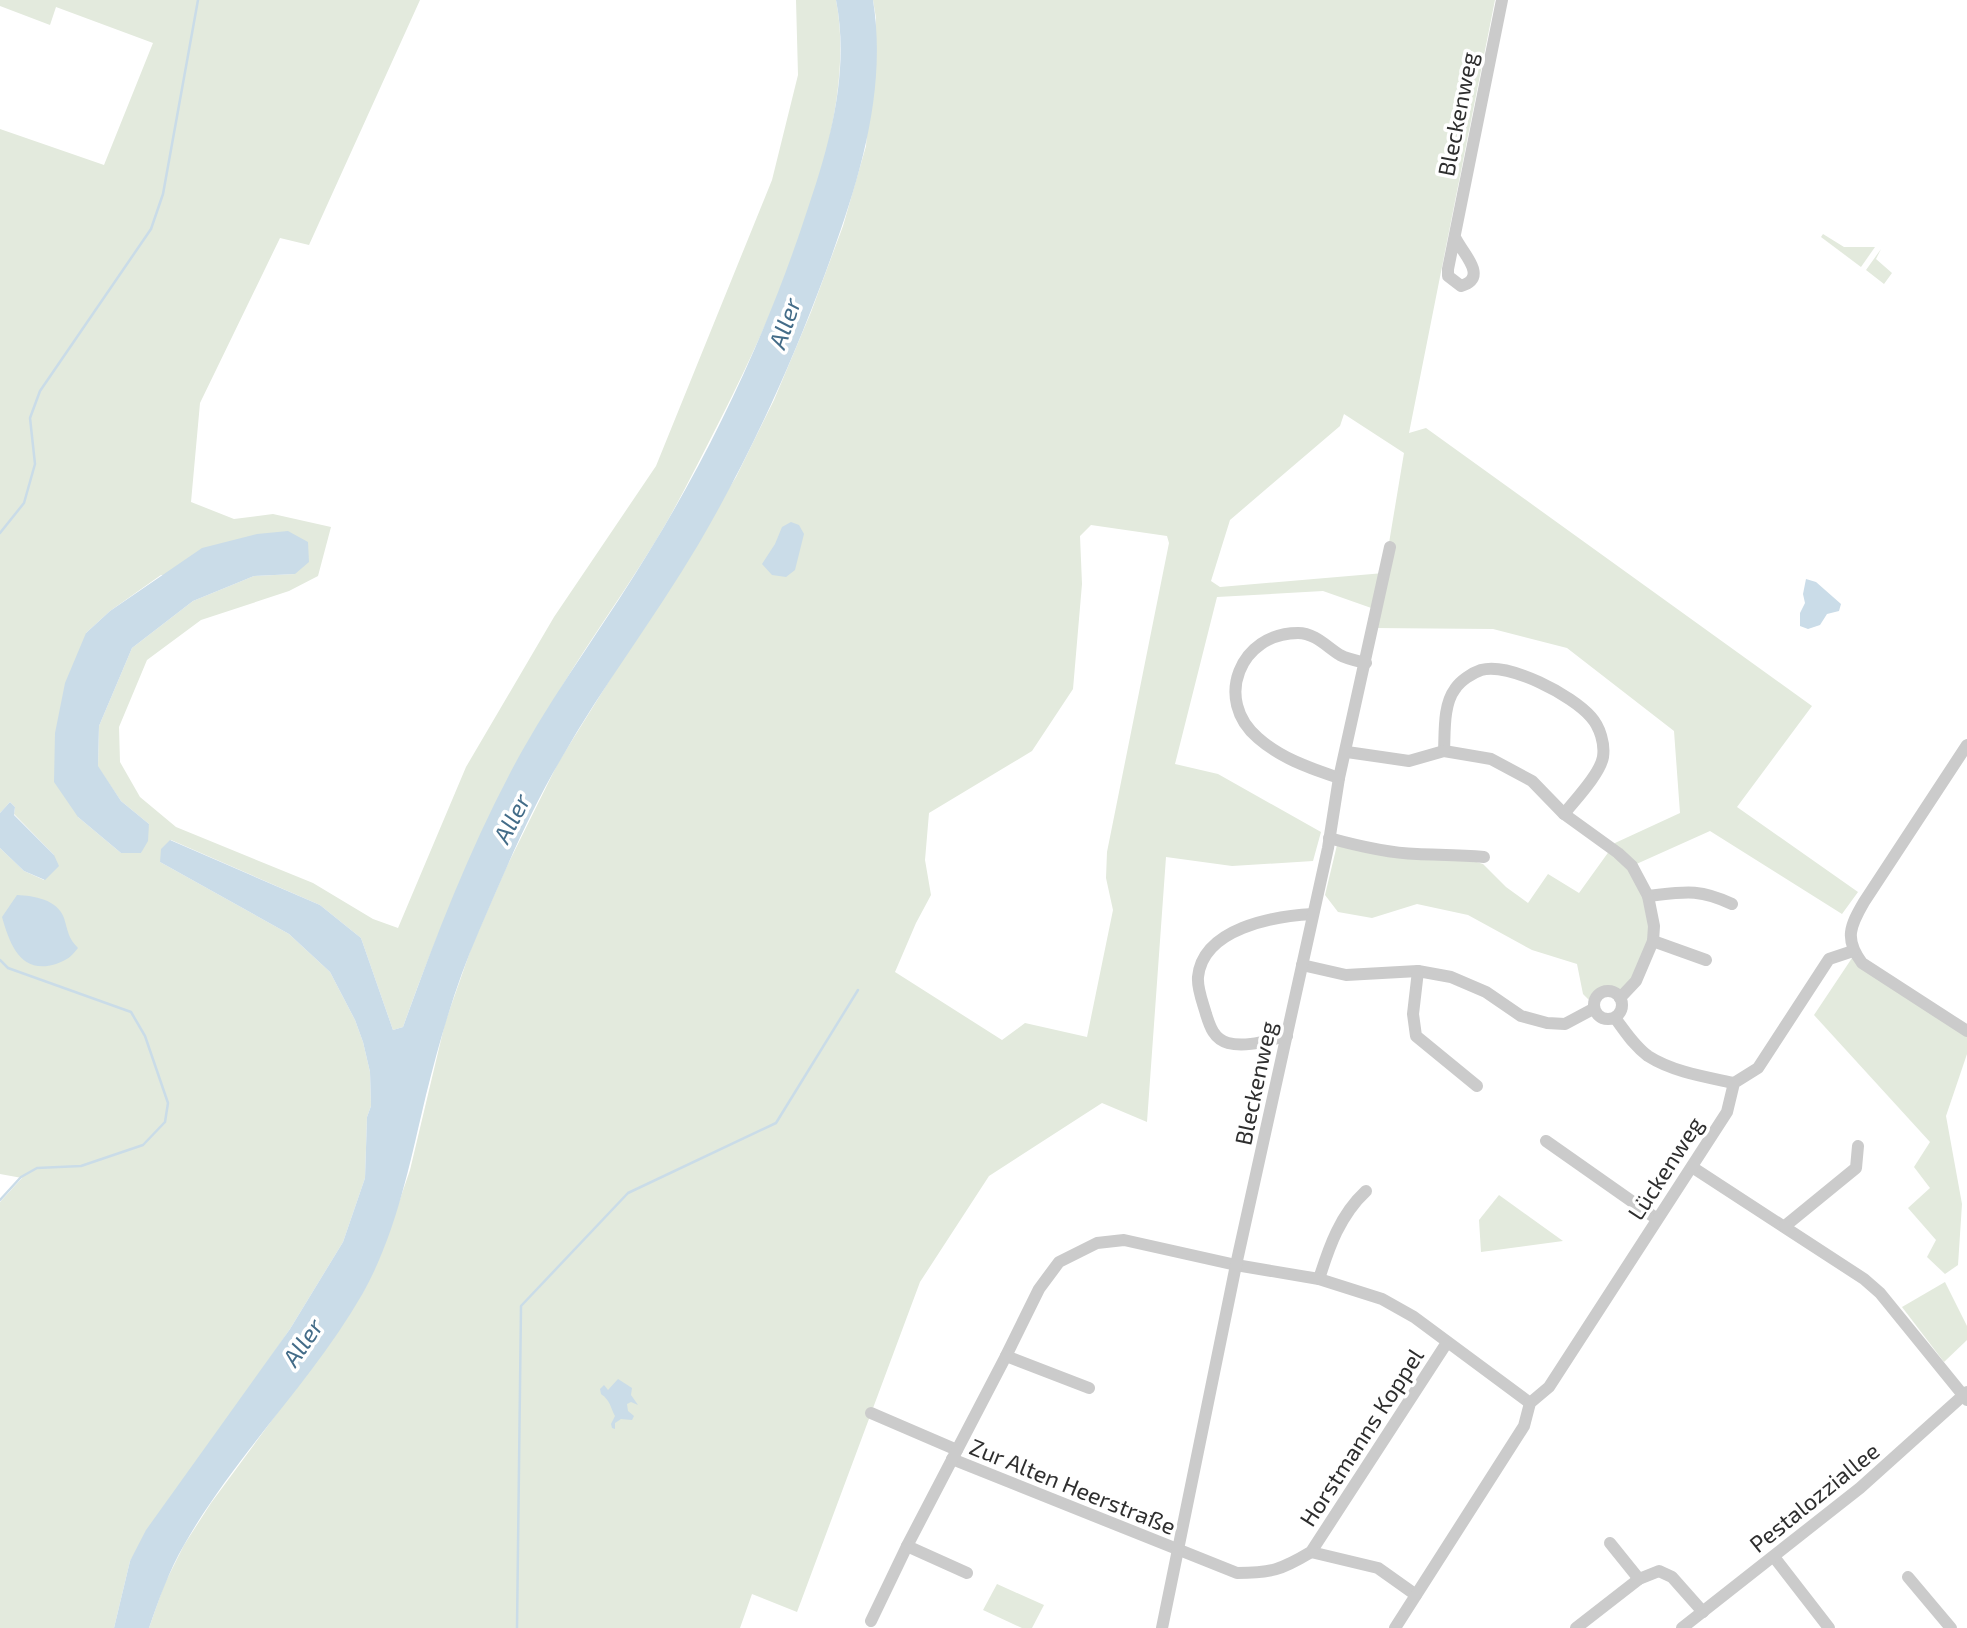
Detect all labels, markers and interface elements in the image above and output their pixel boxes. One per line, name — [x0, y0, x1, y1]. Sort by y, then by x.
street label: Bleckenweg — [1431, 49, 1483, 178]
water label: Aller — [762, 294, 806, 353]
water label: Aller — [486, 788, 536, 848]
street label: Bleckenweg — [1228, 1018, 1282, 1147]
street label: Lückenweg — [1621, 1111, 1709, 1225]
water label: Aller — [275, 1312, 329, 1372]
street label: Horstmanns Koppel — [1293, 1343, 1429, 1531]
street label: Zur Alten Heerstraße — [966, 1432, 1180, 1540]
street label: Pestalozziallee — [1743, 1436, 1885, 1558]

